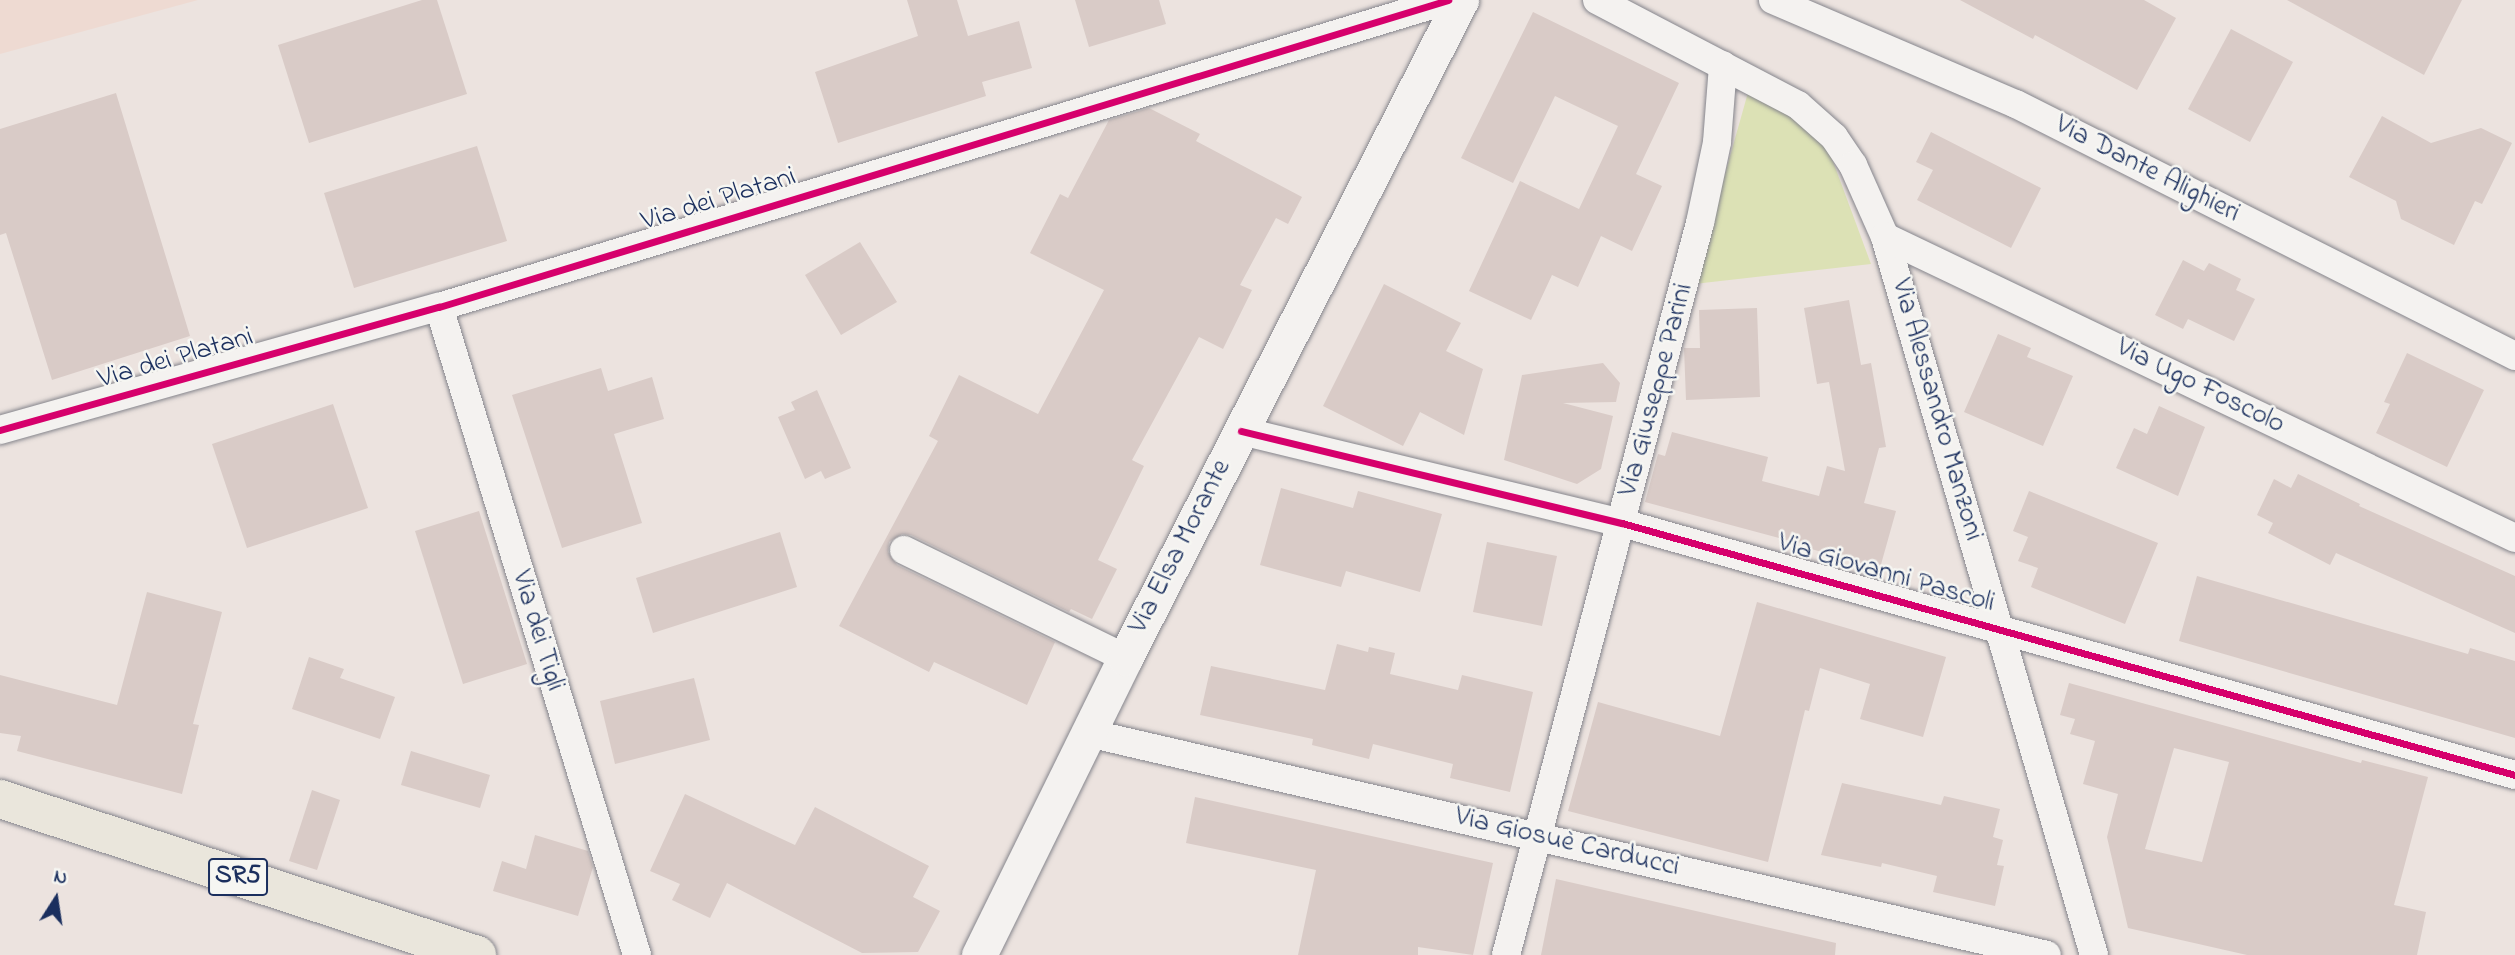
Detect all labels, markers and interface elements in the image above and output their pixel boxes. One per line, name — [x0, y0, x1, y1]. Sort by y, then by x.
street label: Via Dante Alighieri — [2049, 109, 2245, 231]
street label: Via dei Platani — [638, 161, 800, 239]
street label: Via Alessandro Manzoni — [1883, 275, 1989, 545]
street label: Via Giuseppe Parini — [1612, 280, 1702, 500]
street label: Via dei Platani — [95, 321, 257, 397]
street label: Via Ugo Foscolo — [2110, 332, 2290, 442]
street label: Via Elsa Morante — [1123, 454, 1239, 640]
street label: Via Giovanni Pascoli — [1774, 527, 1998, 621]
street label: Via dei Tigli — [503, 567, 571, 695]
street label: Via Giosuè Carducci — [1451, 801, 1683, 885]
road number: SR5 — [206, 855, 270, 900]
text: N — [51, 863, 70, 893]
north arrow — [21, 864, 91, 934]

